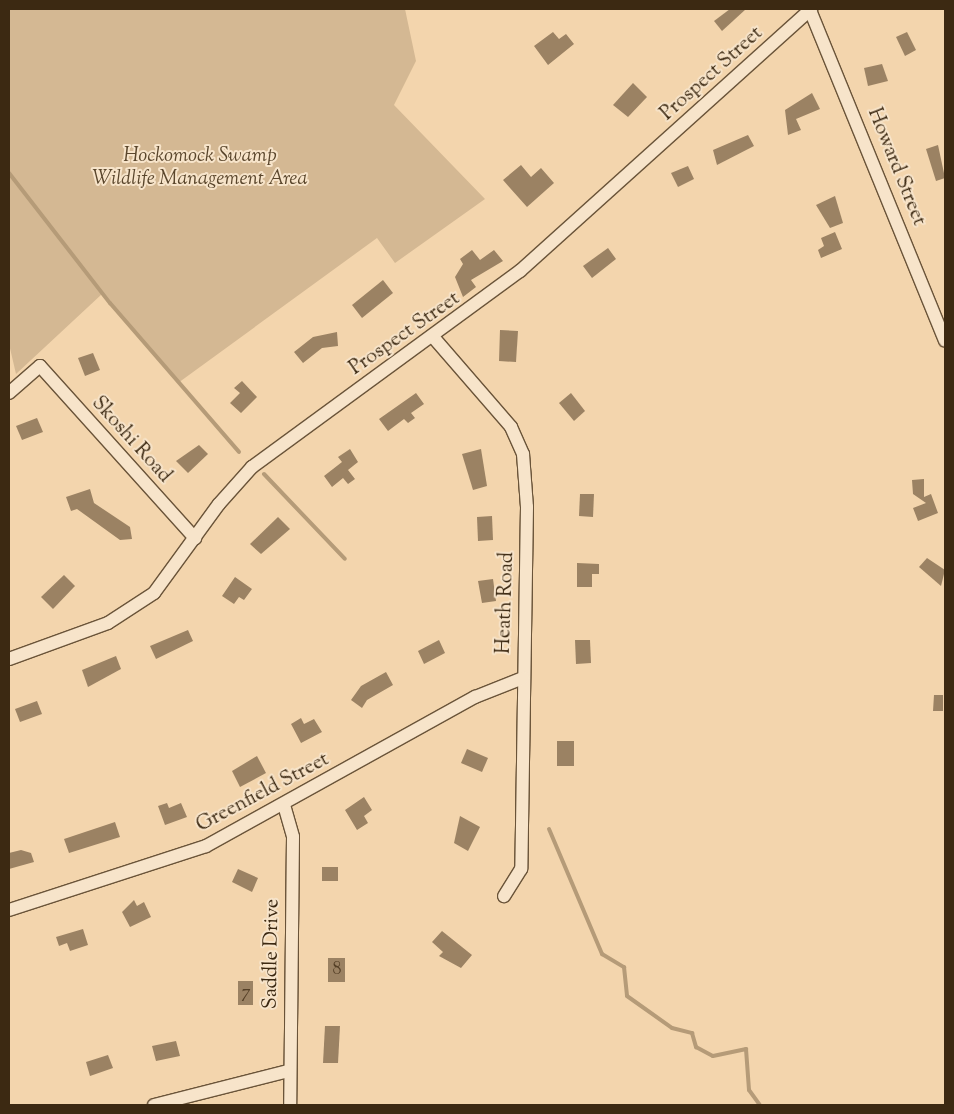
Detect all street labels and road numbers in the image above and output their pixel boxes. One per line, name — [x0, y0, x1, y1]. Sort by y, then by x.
street label: Prospect Street — [656, 22, 768, 126]
street label: Howard Street — [862, 105, 930, 229]
street label: Prospect Street — [345, 287, 465, 381]
street label: Skoshi Road — [86, 392, 176, 488]
street label: Heath Road — [492, 552, 520, 654]
street label: Greenfield Street — [192, 748, 334, 838]
street label: Saddle Drive — [259, 899, 285, 1009]

